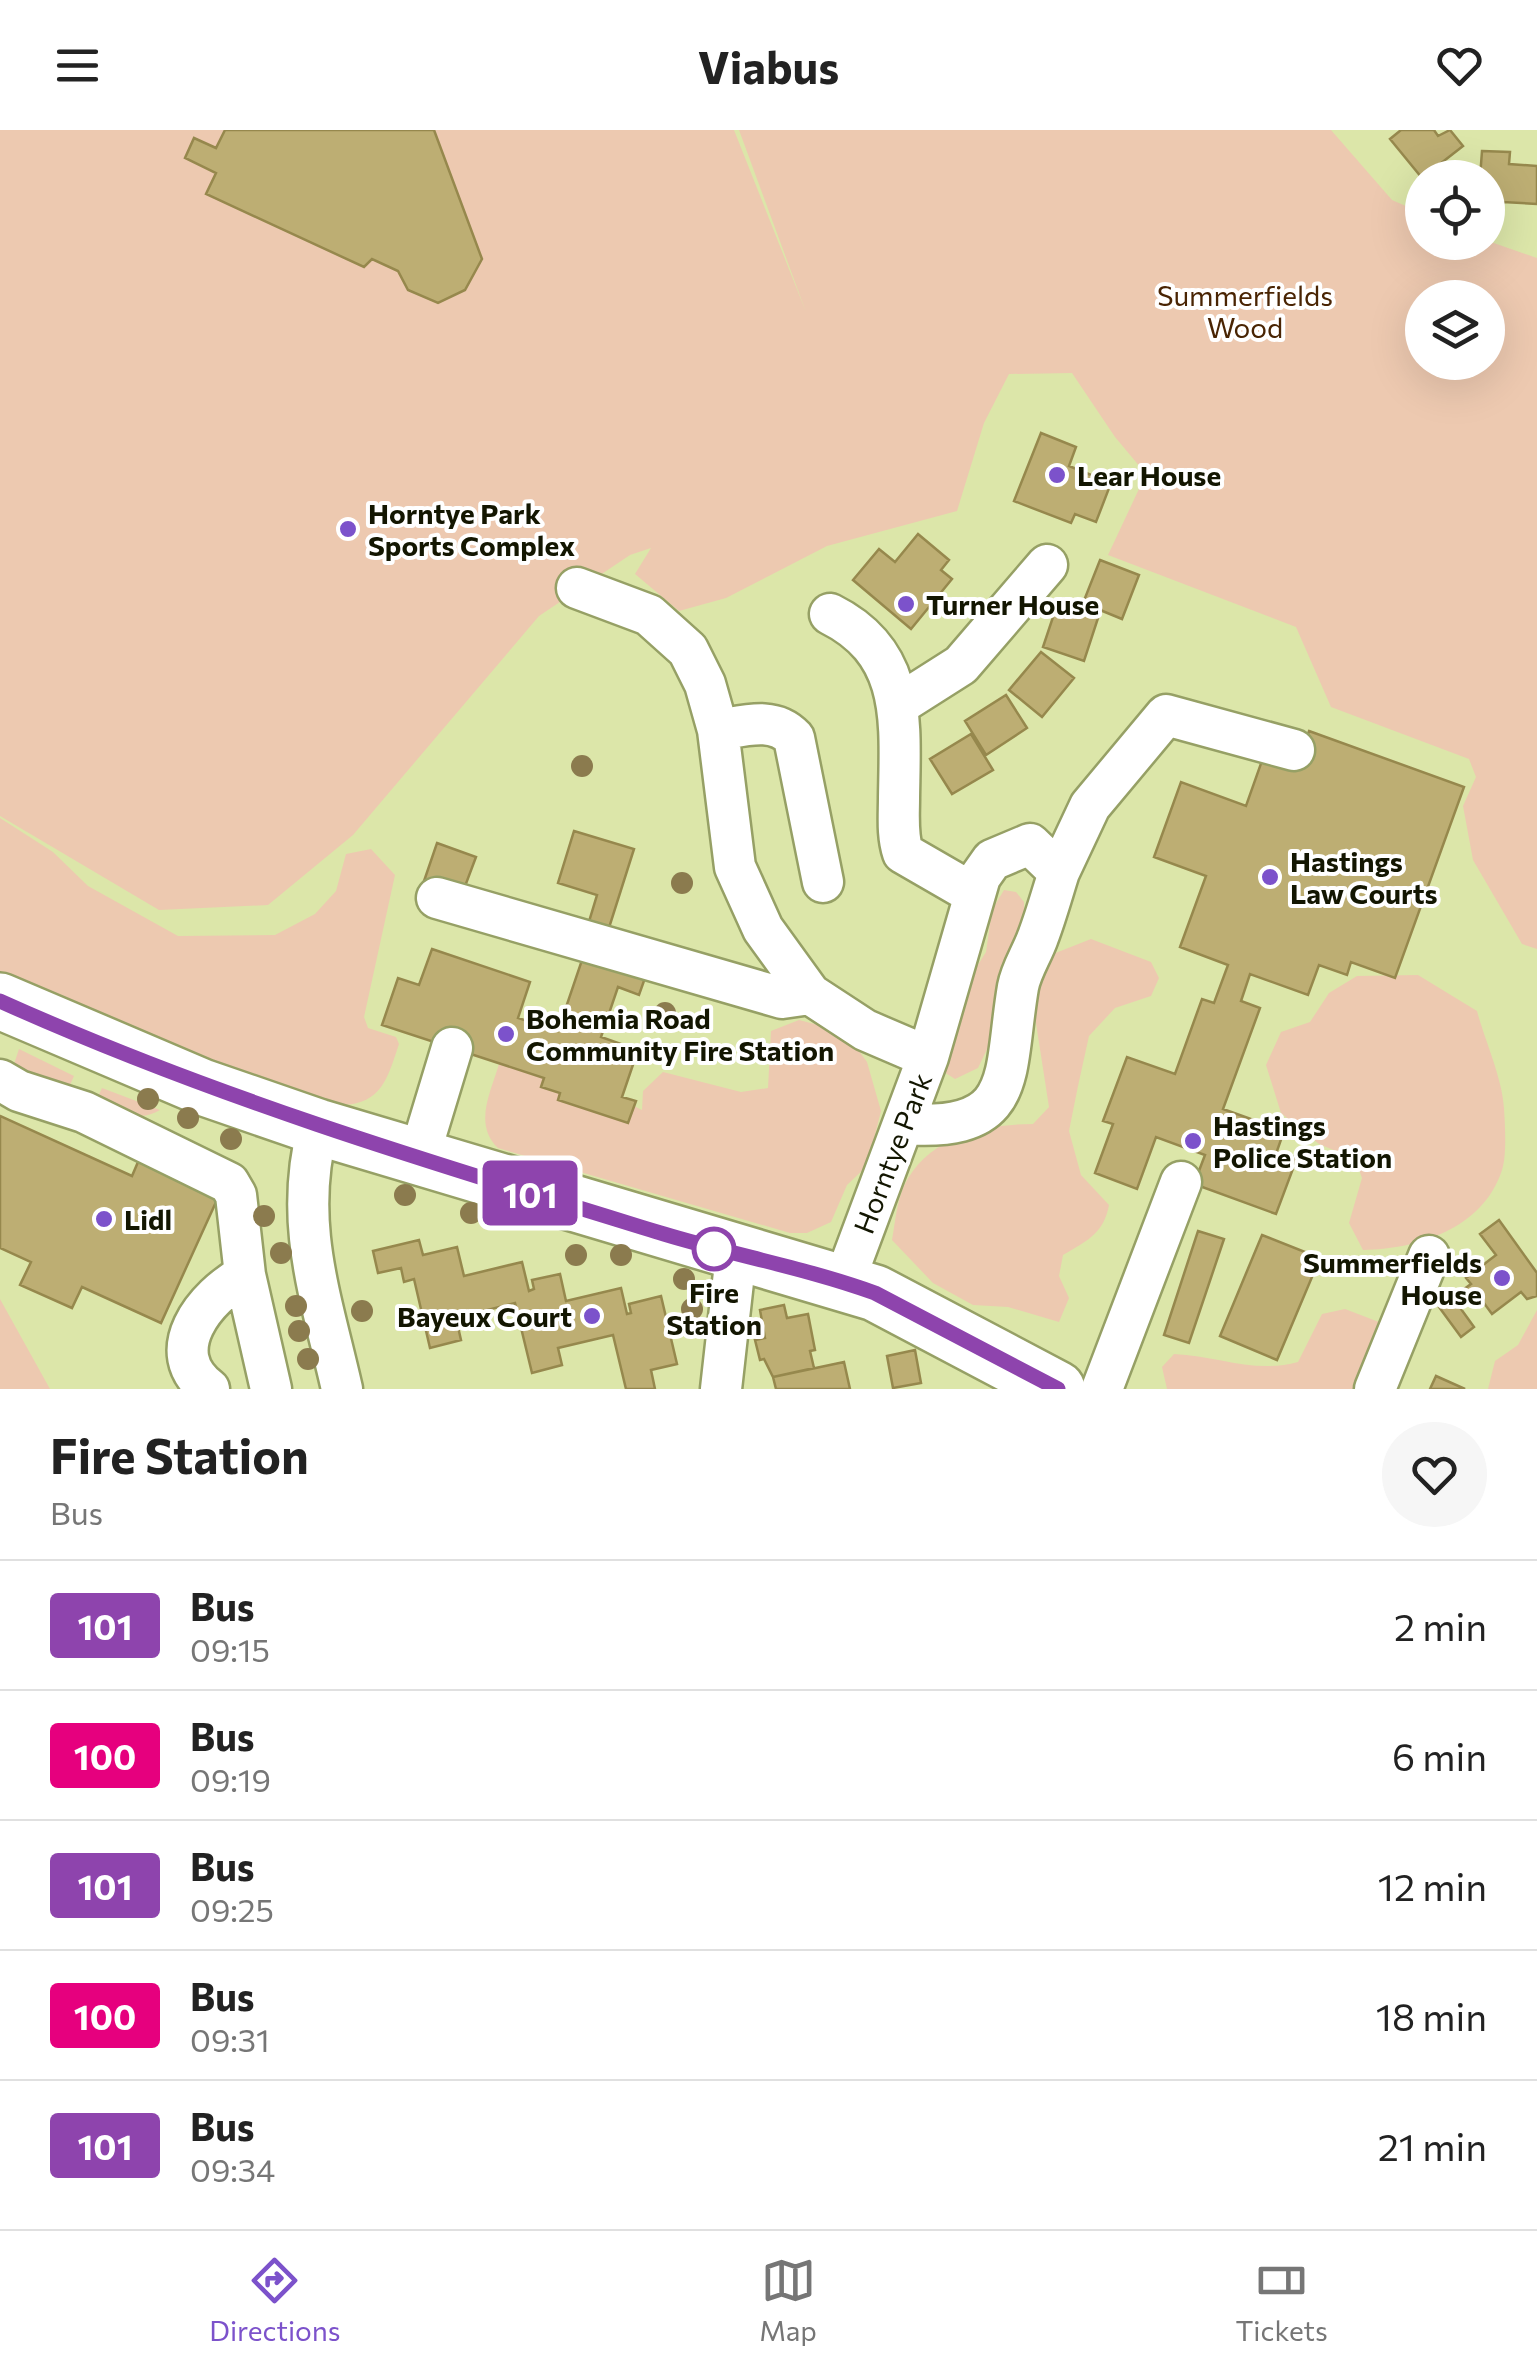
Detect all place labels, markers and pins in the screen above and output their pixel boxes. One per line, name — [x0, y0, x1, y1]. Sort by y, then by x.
place label: Lear House — [1077, 458, 1221, 492]
marker: Lear House — [1046, 464, 1068, 486]
place label: Horntye Park Sports Complex — [368, 496, 575, 562]
marker: Horntye Park Sports Complex — [337, 518, 359, 540]
place label: Turner House — [926, 587, 1099, 621]
marker: Turner House — [895, 593, 917, 615]
place label: Hastings Law Courts — [1290, 844, 1438, 910]
marker: Hastings Law Courts — [1259, 866, 1281, 888]
place label: Bohemia Road Community Fire Station — [526, 1001, 834, 1067]
marker: Bohemia Road Community Fire Station — [495, 1023, 517, 1045]
place label: Hastings Police Station — [1213, 1108, 1392, 1174]
marker: Hastings Police Station — [1182, 1130, 1204, 1152]
place label: Lidl — [124, 1202, 172, 1236]
marker: Lidl — [93, 1208, 115, 1230]
marker: Fire Station — [693, 1228, 735, 1270]
place label: Summerfields House — [1303, 1245, 1482, 1311]
marker: Summerfields House — [1491, 1267, 1513, 1289]
place label: Fire Station — [666, 1275, 762, 1341]
place label: Bayeux Court — [397, 1299, 572, 1333]
marker: Bayeux Court — [581, 1305, 603, 1327]

